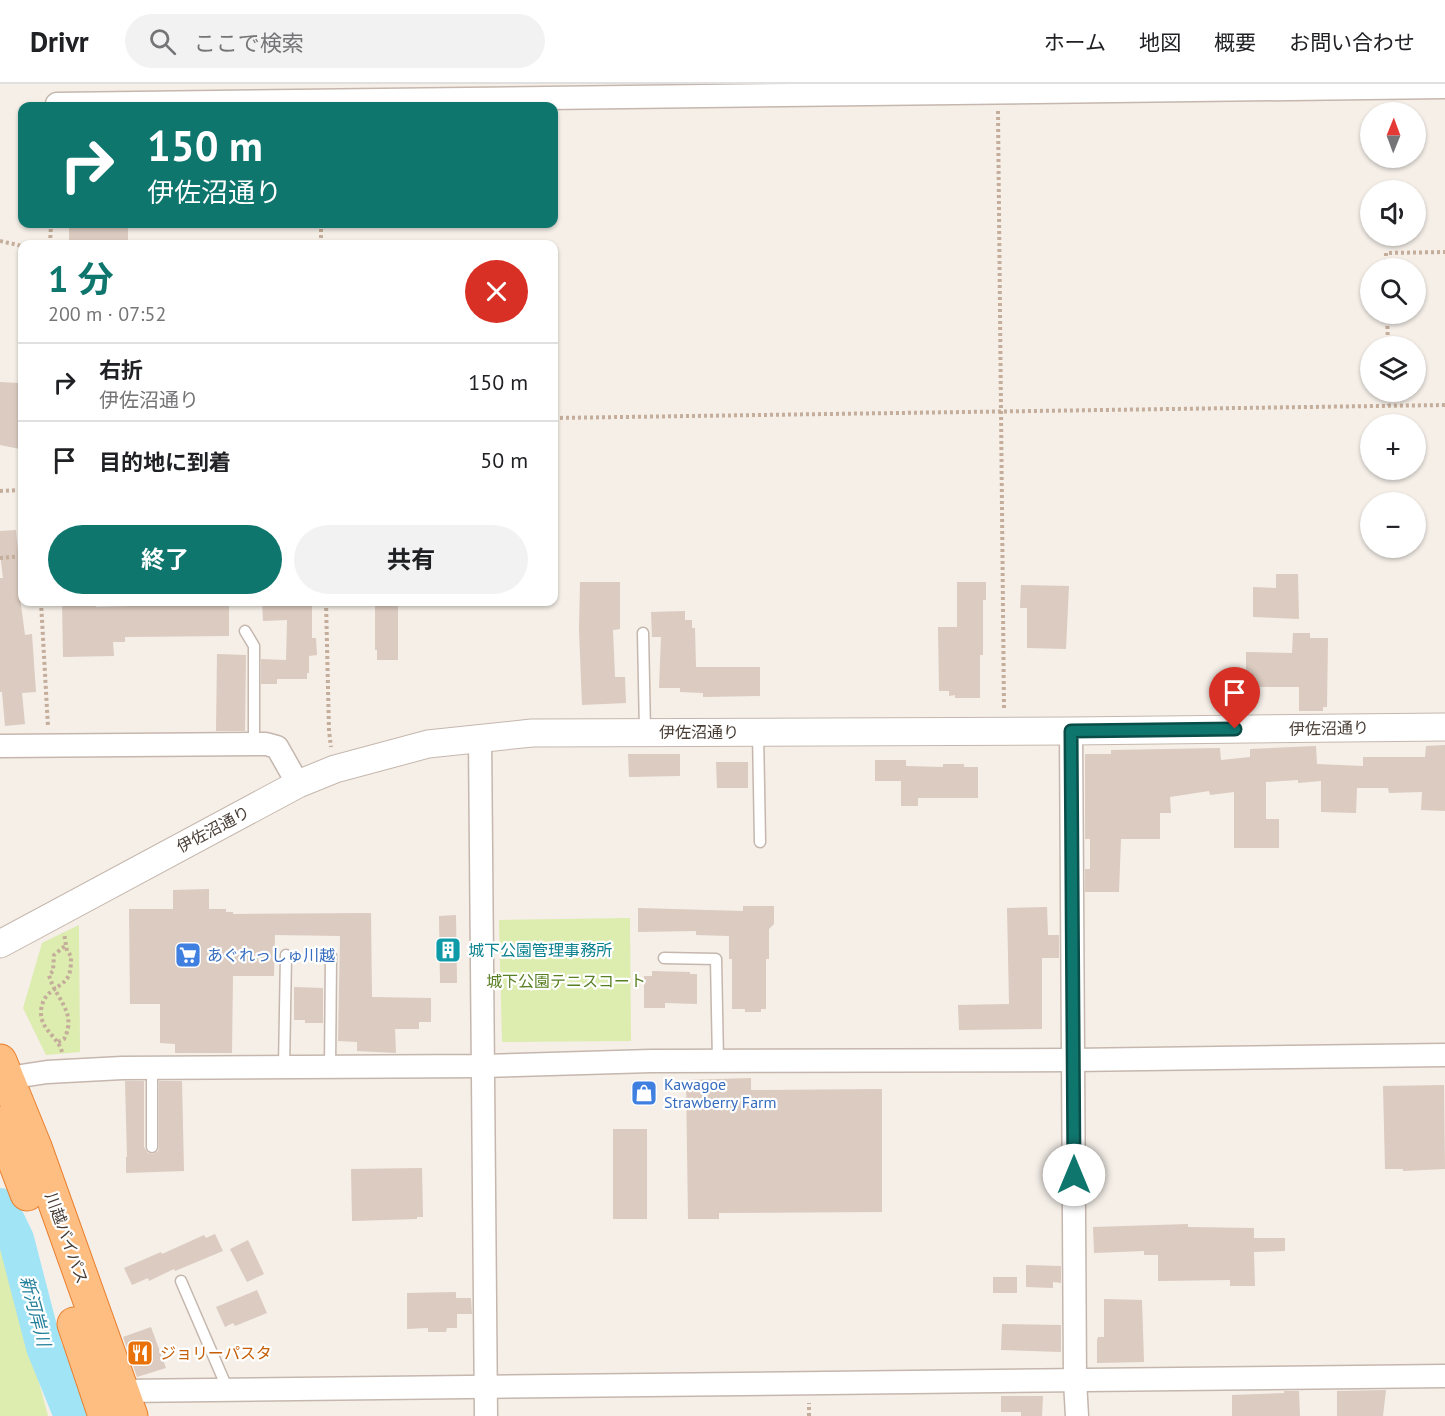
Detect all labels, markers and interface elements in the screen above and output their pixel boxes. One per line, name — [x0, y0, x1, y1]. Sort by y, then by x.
search box — [125, 14, 545, 68]
text: Drivr — [30, 23, 89, 60]
icon: search — [146, 25, 179, 58]
text: ここで検索 — [194, 29, 304, 57]
text: ホーム — [1044, 29, 1106, 56]
text: 地図 — [1139, 29, 1181, 56]
text: 概要 — [1214, 29, 1256, 56]
text: お問い合わせ — [1289, 29, 1415, 56]
north arrow — [1360, 102, 1426, 168]
map controls — [1360, 102, 1426, 558]
text: 150 m — [147, 118, 263, 173]
icon: right — [48, 126, 126, 204]
text: 伊佐沼通り — [147, 175, 282, 209]
button: sound — [1360, 180, 1426, 246]
text: 1 分 — [48, 255, 114, 302]
button: search — [1360, 258, 1426, 324]
button: close — [465, 260, 528, 323]
text: 200 m · 07:52 — [48, 301, 166, 327]
button: layers — [1360, 336, 1426, 402]
text: 右折 — [99, 356, 143, 384]
icon: right — [48, 366, 81, 399]
text: 150 m — [468, 368, 528, 396]
text: 伊佐沼通り — [99, 387, 199, 413]
button: + — [1360, 414, 1426, 480]
icon: arrive — [48, 444, 81, 477]
text: 50 m — [480, 446, 528, 474]
text: 目的地に到着 — [99, 448, 231, 476]
button: − — [1360, 492, 1426, 558]
button: 終了 — [48, 525, 282, 594]
button: 共有 — [294, 525, 528, 594]
pin — [1209, 667, 1260, 729]
icon: arrive — [1218, 676, 1251, 709]
street label: 伊佐沼通り — [1289, 717, 1369, 739]
street label: 伊佐沼通り — [659, 722, 739, 742]
street label: 伊佐沼通り — [173, 801, 253, 857]
building icon: 城下公園管理事務所 — [433, 935, 463, 965]
supermarket icon: あぐれっしゅ川越 — [173, 940, 203, 970]
place label: 城下公園管理事務所 — [468, 940, 612, 960]
place label: あぐれっしゅ川越 — [207, 945, 335, 965]
park label: 城下公園テニスコート — [486, 971, 646, 991]
place label: Kawagoe Strawberry Farm — [664, 1074, 777, 1112]
shop icon: Kawagoe Strawberry Farm — [629, 1078, 659, 1108]
position arrow — [1042, 1143, 1106, 1207]
street label: 川越バイパス — [41, 1190, 93, 1286]
water label: 新河岸川 — [15, 1273, 56, 1351]
restaurant icon: ジョリーパスタ — [125, 1338, 155, 1368]
place label: ジョリーパスタ — [160, 1343, 272, 1363]

